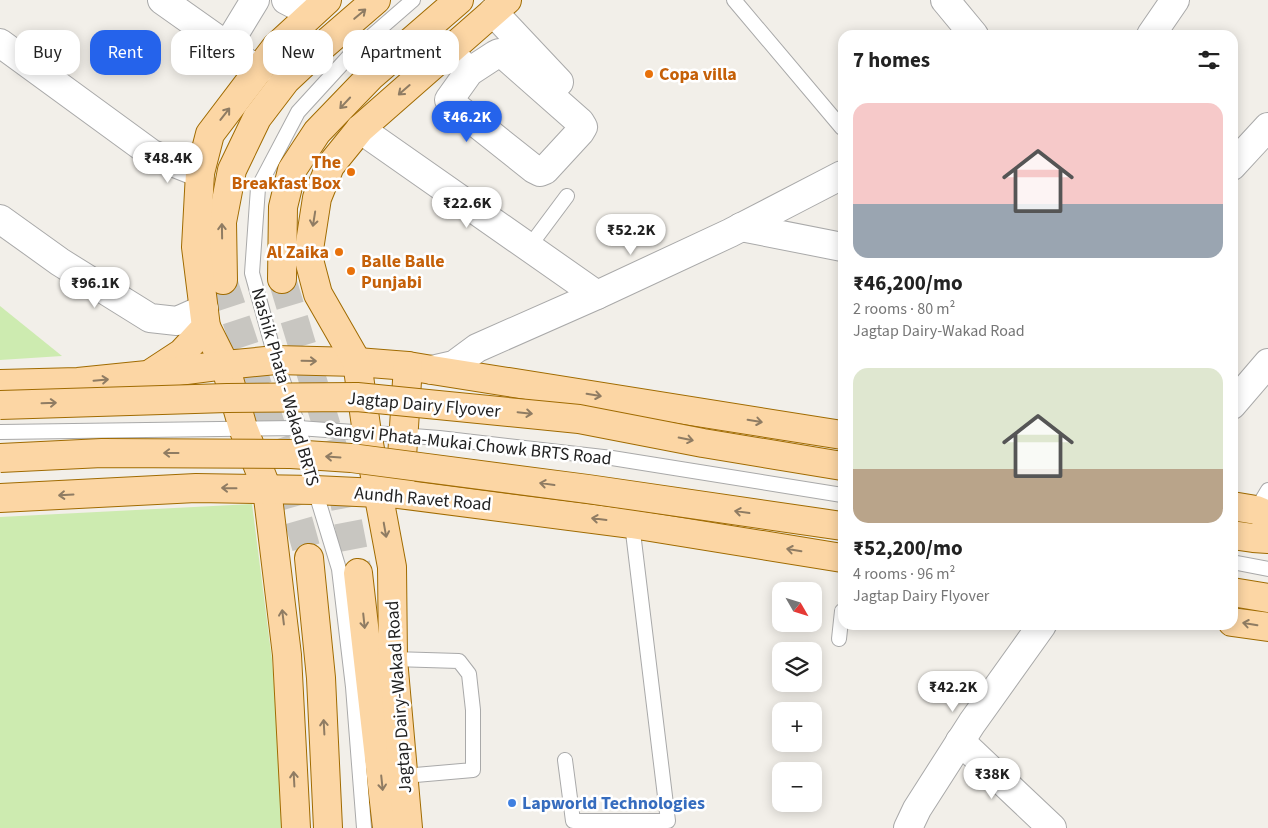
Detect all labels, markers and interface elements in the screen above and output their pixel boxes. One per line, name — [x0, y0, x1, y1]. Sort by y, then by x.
one-way arrow — [354, 8, 367, 19]
chip: Buy — [15, 30, 80, 75]
chip: Rent — [90, 30, 161, 75]
chip: Filters — [171, 30, 253, 75]
chip: New — [263, 30, 333, 75]
chip: Apartment — [343, 30, 459, 75]
text: 7 homes — [853, 45, 930, 75]
icon: filters — [1195, 46, 1223, 74]
place label: Copa villa — [659, 62, 737, 87]
marker: Copa villa — [643, 68, 655, 80]
one-way arrow — [398, 84, 411, 95]
one-way arrow — [339, 96, 351, 109]
pin: ₹46.2K — [426, 100, 508, 143]
text: ₹46.2K — [443, 106, 491, 128]
one-way arrow — [220, 107, 231, 120]
icon: home — [993, 136, 1083, 226]
pin: ₹48.4K — [127, 142, 209, 184]
text: ₹48.4K — [144, 147, 192, 169]
place label: The Breakfast Box — [232, 150, 341, 196]
marker: The Breakfast Box — [345, 166, 357, 178]
pin: ₹22.6K — [426, 186, 508, 229]
text: ₹22.6K — [443, 192, 491, 214]
one-way arrow — [308, 210, 318, 226]
pin: ₹52.2K — [590, 214, 672, 256]
text: ₹52.2K — [607, 219, 655, 241]
one-way arrow — [217, 223, 227, 240]
place label: Al Zaika — [266, 240, 329, 265]
marker: Al Zaika — [333, 246, 345, 258]
place label: Balle Balle Punjabi — [361, 249, 445, 295]
marker: Balle Balle Punjabi — [345, 265, 357, 277]
pin: ₹96.1K — [54, 266, 136, 309]
text: ₹46,200/mo — [853, 268, 963, 298]
text: ₹96.1K — [71, 272, 119, 294]
street label: Nashik Phata - Wakad BRTS — [245, 285, 325, 489]
text: 2 rooms · 80 m² — [853, 298, 955, 320]
text: Jagtap Dairy-Wakad Road — [853, 320, 1025, 342]
one-way arrow — [300, 356, 317, 366]
one-way arrow — [93, 375, 109, 384]
street label: Jagtap Dairy Flyover — [346, 386, 502, 424]
one-way arrow — [586, 391, 602, 401]
one-way arrow — [40, 399, 56, 408]
icon: home — [993, 401, 1083, 491]
one-way arrow — [517, 409, 533, 418]
street label: Sangvi Phata-Mukai Chowk BRTS Road — [323, 416, 613, 472]
one-way arrow — [746, 416, 762, 426]
one-way arrow — [677, 435, 693, 445]
one-way arrow — [163, 448, 180, 458]
one-way arrow — [326, 453, 342, 462]
one-way arrow — [539, 478, 555, 488]
street label: Aundh Ravet Road — [353, 481, 493, 517]
one-way arrow — [221, 484, 237, 493]
one-way arrow — [58, 490, 74, 499]
one-way arrow — [735, 506, 751, 516]
one-way arrow — [592, 514, 608, 524]
one-way arrow — [381, 522, 390, 538]
text: ₹52,200/mo — [853, 533, 963, 563]
one-way arrow — [787, 545, 803, 555]
text: 4 rooms · 96 m² — [853, 563, 955, 585]
north arrow — [772, 582, 822, 632]
map controls — [772, 582, 822, 812]
text: Jagtap Dairy Flyover — [853, 585, 989, 607]
street label: Jagtap Dairy-Wakad Road — [380, 600, 418, 794]
one-way arrow — [278, 610, 288, 626]
one-way arrow — [359, 613, 369, 629]
one-way arrow — [1243, 619, 1259, 629]
button: layers — [772, 642, 822, 692]
pin: ₹42.2K — [912, 670, 994, 713]
text: ₹42.2K — [929, 676, 977, 698]
button: + — [772, 702, 822, 752]
one-way arrow — [319, 719, 328, 735]
pin: ₹38K — [962, 758, 1022, 800]
button: − — [772, 762, 822, 812]
text: ₹38K — [974, 763, 1010, 785]
one-way arrow — [289, 772, 298, 788]
one-way arrow — [377, 775, 387, 791]
place label: Lapworld Technologies — [522, 791, 705, 816]
marker: Lapworld Technologies — [506, 797, 518, 809]

